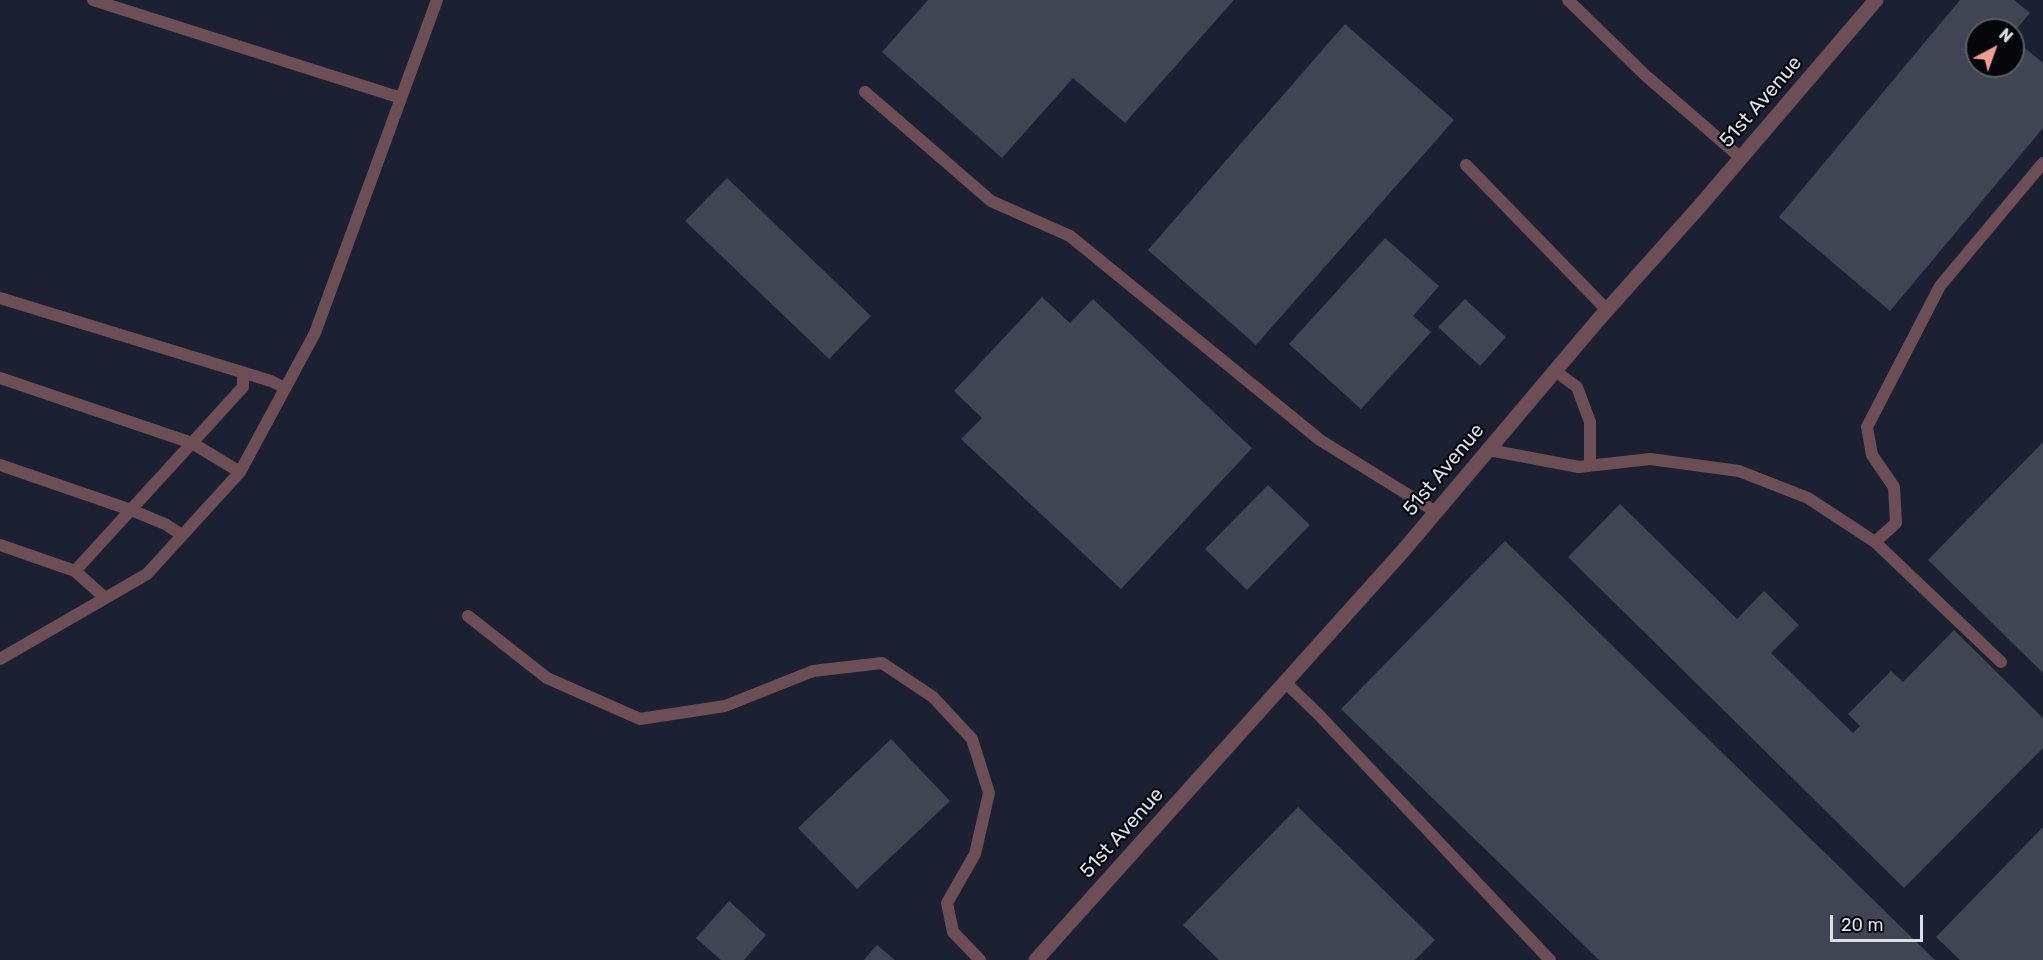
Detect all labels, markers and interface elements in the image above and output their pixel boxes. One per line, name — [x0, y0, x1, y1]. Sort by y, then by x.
north arrow — [1965, 18, 2025, 78]
text: N — [1995, 25, 2016, 46]
street label: 51st Avenue — [1715, 51, 1807, 153]
street label: 51st Avenue — [1398, 419, 1490, 521]
street label: 51st Avenue — [1075, 783, 1169, 883]
scale bar — [1833, 903, 1926, 941]
text: 20 m — [1841, 914, 1883, 936]

